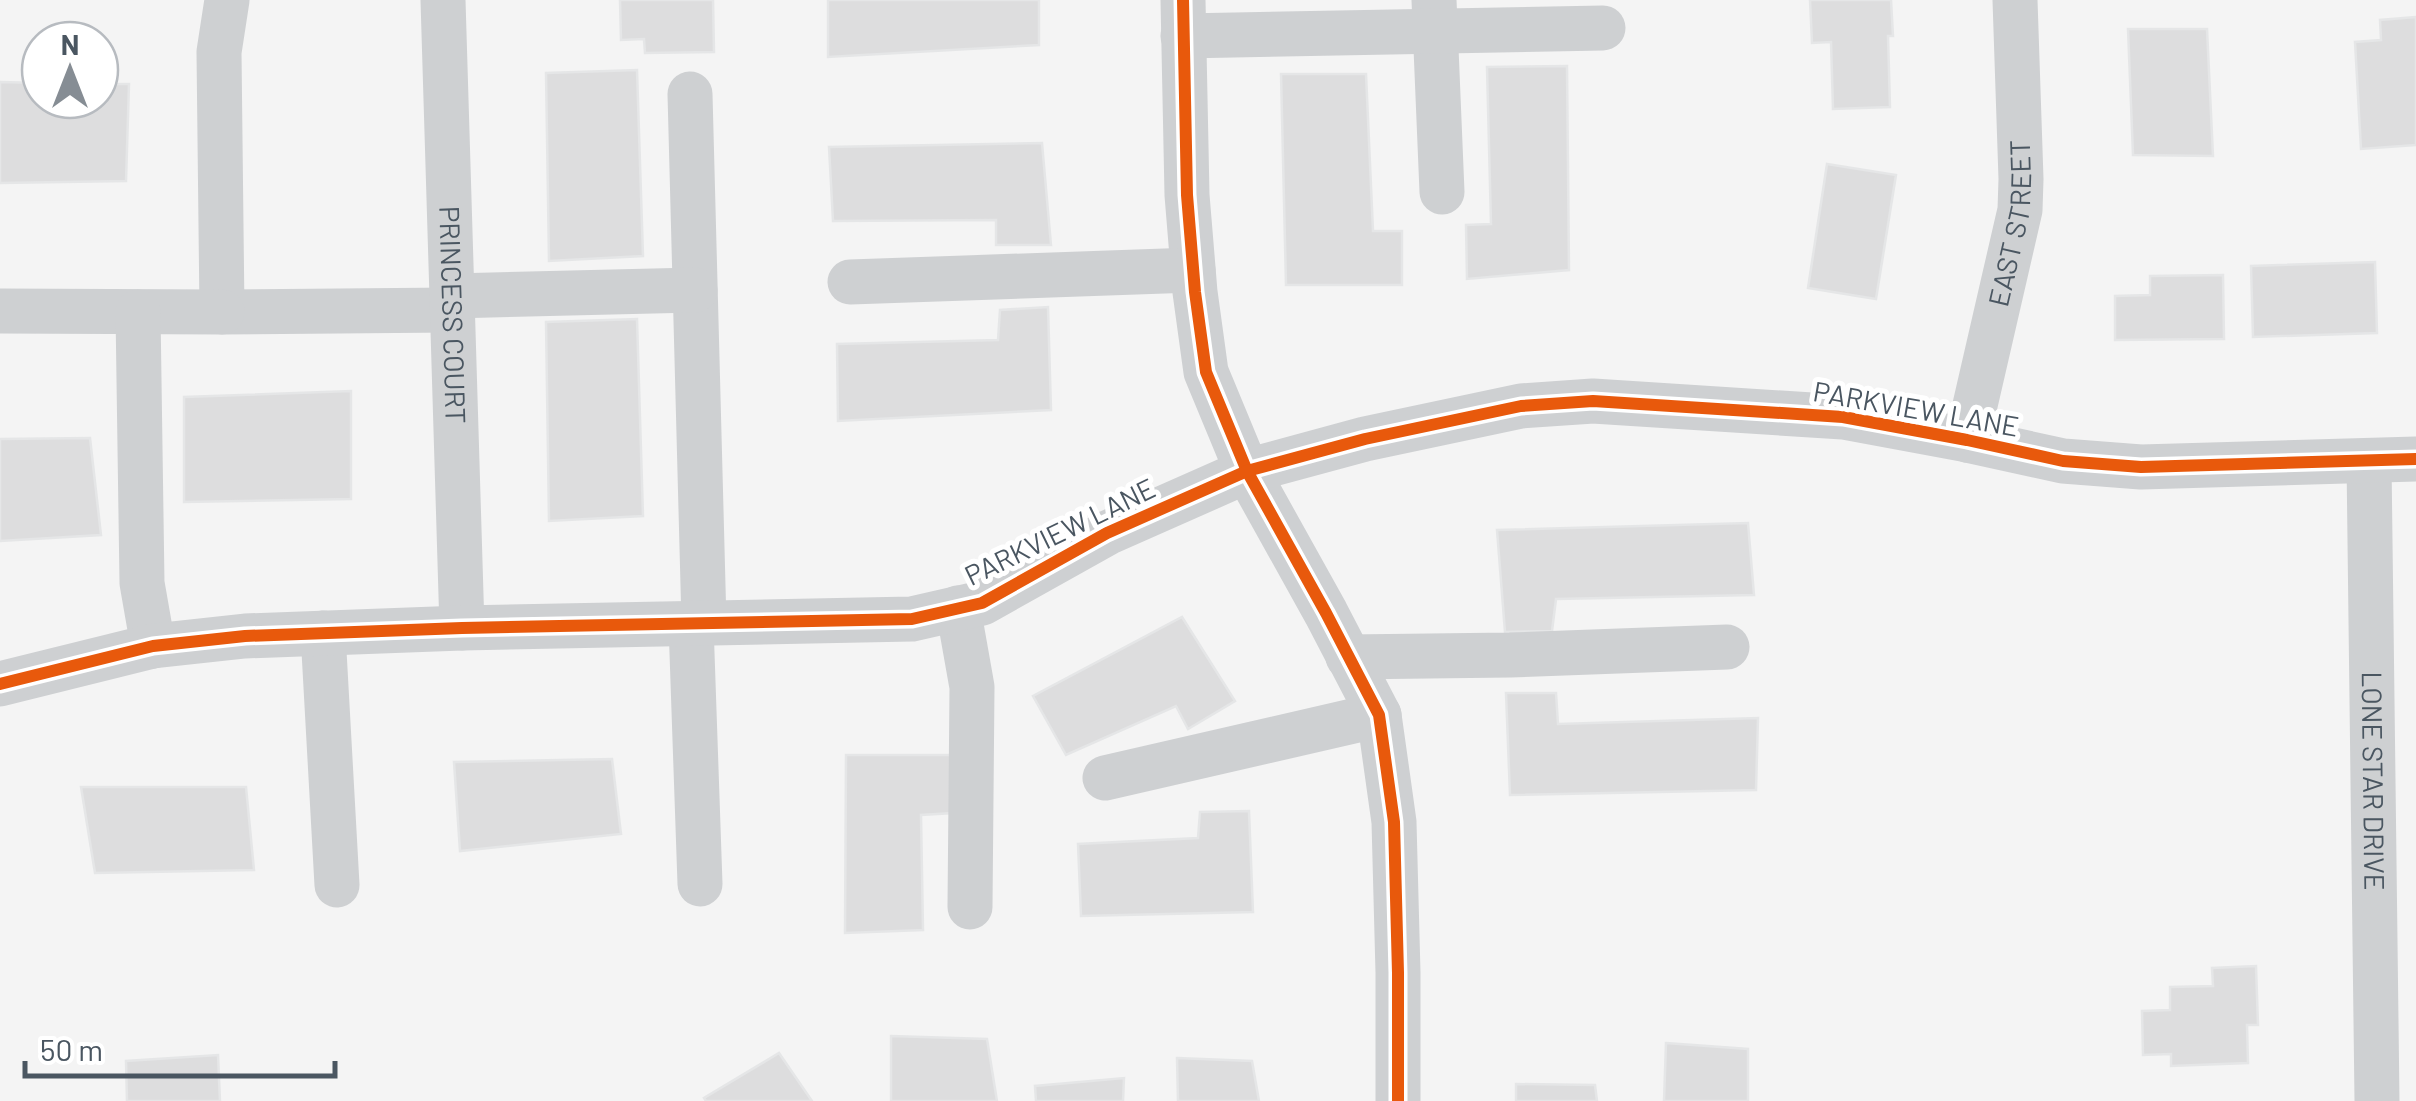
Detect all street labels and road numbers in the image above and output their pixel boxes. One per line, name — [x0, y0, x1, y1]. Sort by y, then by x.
street label: EAST STREET — [1980, 139, 2037, 310]
street label: PRINCESS COURT — [433, 205, 474, 424]
street label: PARKVIEW LANE — [1811, 373, 2022, 443]
street label: PARKVIEW LANE — [959, 470, 1160, 592]
street label: LONE STAR DRIVE — [2356, 671, 2392, 891]

